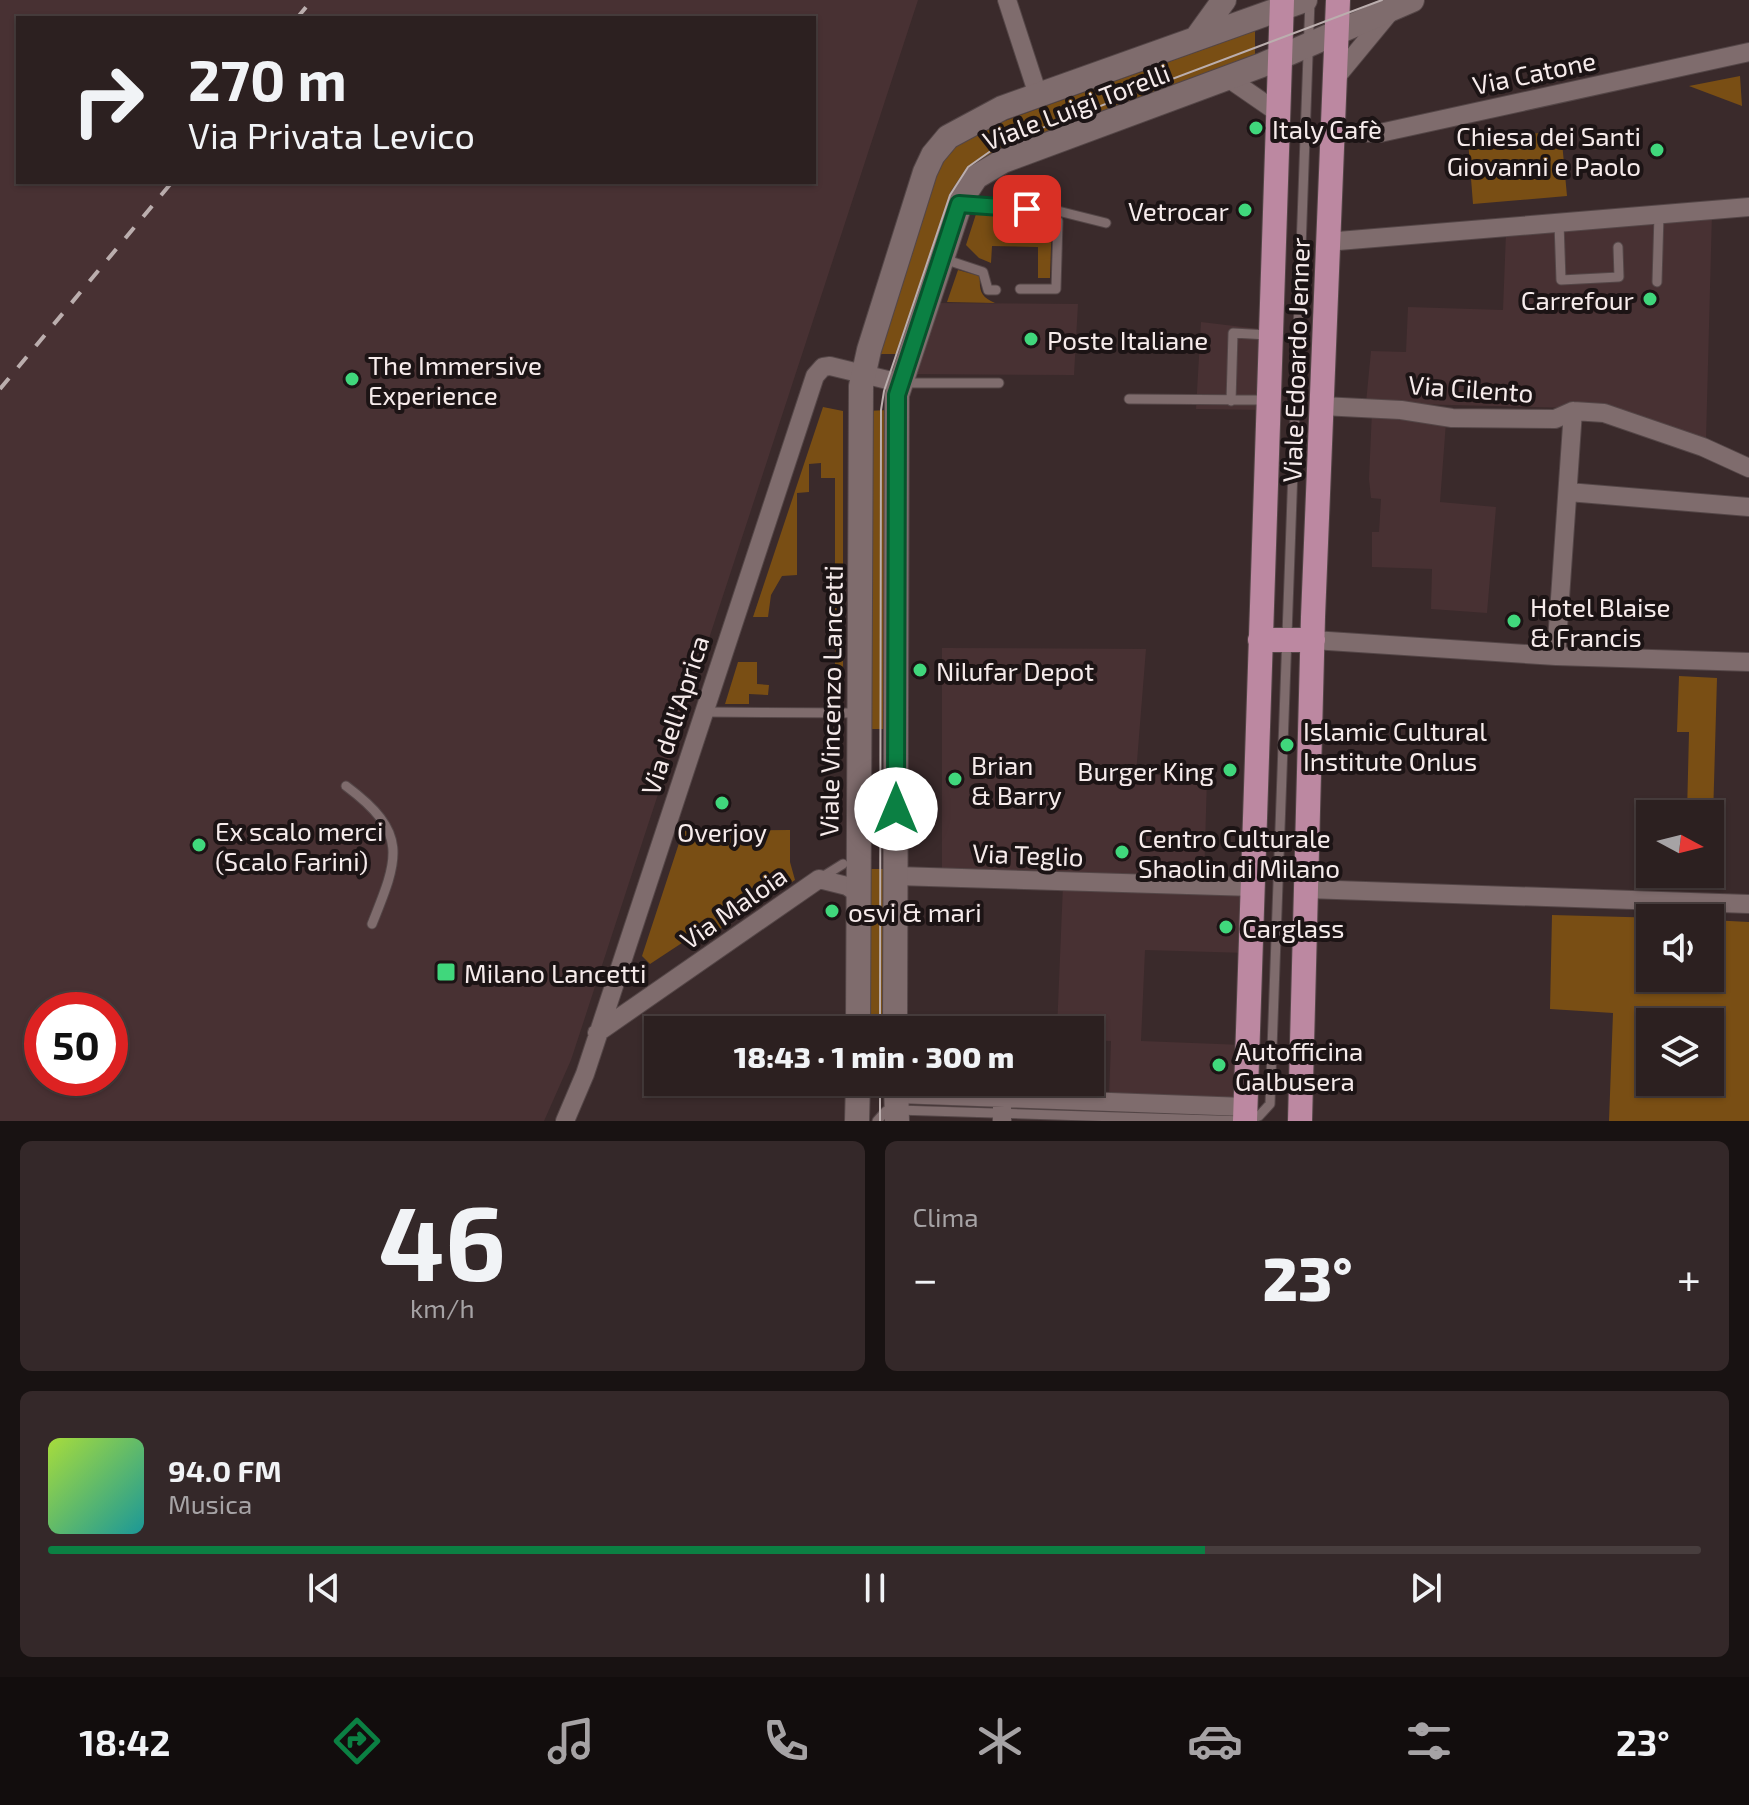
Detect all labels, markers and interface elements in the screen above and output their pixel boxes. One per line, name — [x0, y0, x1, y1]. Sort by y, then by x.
street label: Via Catone — [1470, 44, 1598, 100]
text: 270 m — [188, 45, 347, 112]
icon: right — [56, 48, 160, 152]
street label: Viale Luigi Torelli — [978, 56, 1174, 156]
text: Via Privata Levico — [188, 113, 475, 156]
place label: Italy Cafè — [1272, 113, 1382, 144]
marker: Italy Cafè — [1247, 119, 1265, 137]
place label: Chiesa dei Santi Giovanni e Paolo — [1447, 120, 1641, 181]
marker: Chiesa dei Santi Giovanni e Paolo — [1648, 141, 1666, 159]
pin — [993, 175, 1061, 243]
icon: arrive — [1005, 187, 1049, 231]
place label: Vetrocar — [1128, 195, 1229, 226]
marker: Vetrocar — [1236, 201, 1254, 219]
street label: Viale Edoardo Jenner — [1275, 237, 1315, 483]
place label: Carrefour — [1521, 284, 1634, 315]
marker: Carrefour — [1641, 290, 1659, 308]
place label: Poste Italiane — [1047, 324, 1208, 355]
marker: Poste Italiane — [1022, 330, 1040, 348]
place label: The Immersive Experience — [368, 349, 542, 410]
street label: Via Cilento — [1408, 368, 1534, 408]
marker: The Immersive Experience — [343, 370, 361, 388]
street label: Viale Vincenzo Lancetti — [812, 565, 848, 837]
place label: Hotel Blaise & Francis — [1530, 591, 1671, 652]
marker: Hotel Blaise & Francis — [1505, 612, 1523, 630]
street label: Via dell'Aprica — [634, 631, 714, 799]
place label: Nilufar Depot — [936, 655, 1094, 686]
marker: Nilufar Depot — [911, 661, 929, 679]
place label: Islamic Cultural Institute Onlus — [1303, 715, 1487, 776]
marker: Islamic Cultural Institute Onlus — [1278, 736, 1296, 754]
place label: Brian & Barry — [971, 749, 1062, 810]
place label: Burger King — [1077, 755, 1214, 786]
marker: Burger King — [1221, 761, 1239, 779]
position arrow — [854, 767, 938, 851]
marker: Brian & Barry — [946, 770, 964, 788]
marker: Overjoy — [713, 794, 731, 812]
north arrow — [1636, 800, 1724, 888]
map controls — [1636, 800, 1724, 1096]
place label: Ex scalo merci (Scalo Farini) — [215, 815, 384, 876]
place label: Overjoy — [677, 816, 767, 847]
place label: Centro Culturale Shaolin di Milano — [1138, 822, 1340, 883]
marker: Ex scalo merci (Scalo Farini) — [190, 836, 208, 854]
street label: Via Teglio — [972, 837, 1084, 871]
marker: Centro Culturale Shaolin di Milano — [1113, 843, 1131, 861]
street label: Via Maloia — [674, 859, 792, 955]
place label: osvi & mari — [848, 896, 982, 927]
marker: osvi & mari — [823, 902, 841, 920]
button: sound — [1636, 904, 1724, 992]
place label: Carglass — [1242, 912, 1344, 943]
marker: Carglass — [1217, 918, 1235, 936]
place label: Milano Lancetti — [464, 957, 646, 988]
marker: Milano Lancetti — [435, 961, 457, 983]
speed limit sign: 50 — [24, 992, 128, 1096]
button: layers — [1636, 1008, 1724, 1096]
place label: Autofficina Galbusera — [1235, 1035, 1363, 1096]
text: 18:43 · 1 min · 300 m — [734, 1038, 1014, 1074]
marker: Autofficina Galbusera — [1210, 1056, 1228, 1074]
text: 46 — [378, 1177, 506, 1302]
text: Clima — [913, 1201, 979, 1232]
text: 23° — [1263, 1241, 1352, 1313]
text: − — [913, 1251, 938, 1304]
text: + — [1677, 1251, 1701, 1304]
text: km/h — [410, 1292, 475, 1323]
text: 94.0 FM — [168, 1452, 282, 1488]
text: Musica — [168, 1488, 252, 1519]
icon: previous — [302, 1566, 346, 1610]
icon: pause — [853, 1566, 897, 1610]
icon: next — [1404, 1566, 1448, 1610]
icon: directions — [329, 1713, 385, 1769]
icon: music — [543, 1713, 599, 1769]
icon: phone — [758, 1713, 814, 1769]
icon: climate — [972, 1713, 1028, 1769]
icon: car — [1187, 1713, 1243, 1769]
icon: filters — [1401, 1713, 1457, 1769]
text: 18:42 — [79, 1720, 170, 1763]
text: 23° — [1616, 1720, 1670, 1763]

